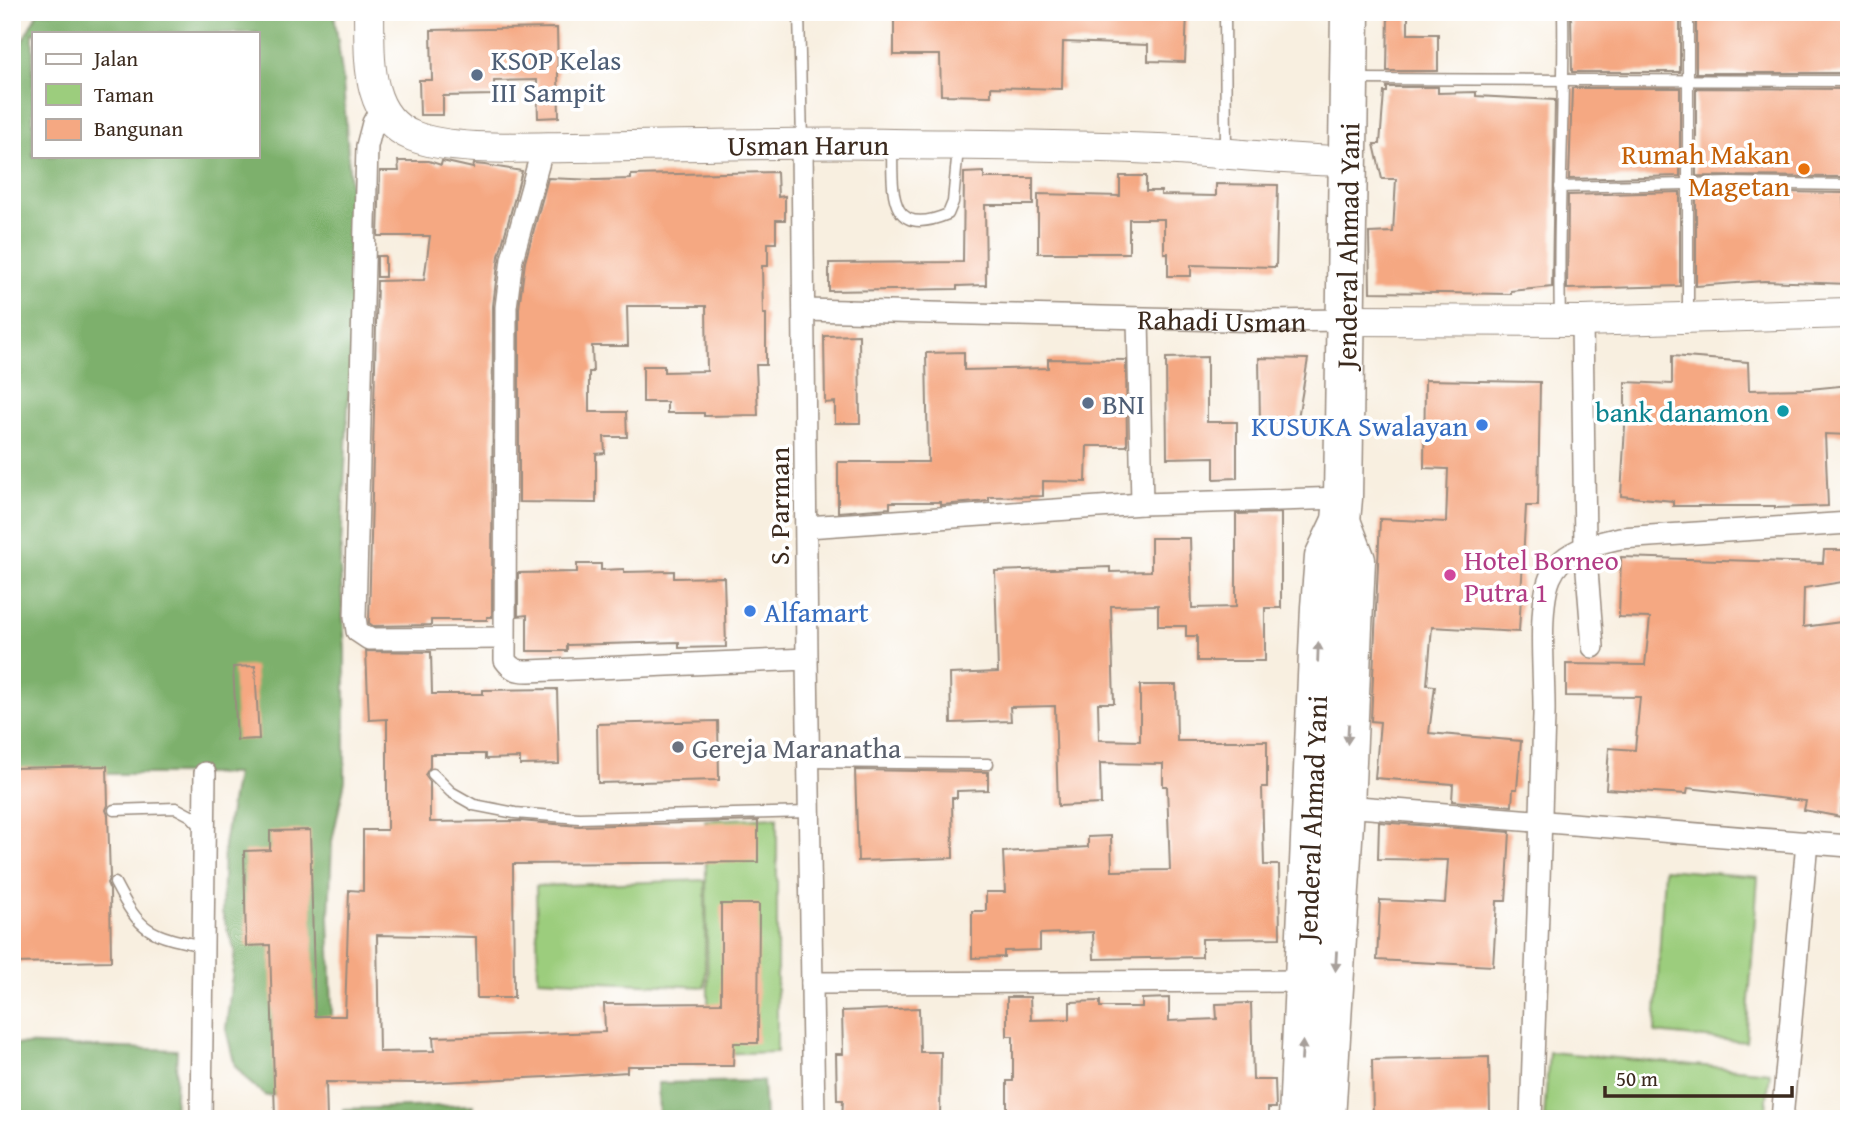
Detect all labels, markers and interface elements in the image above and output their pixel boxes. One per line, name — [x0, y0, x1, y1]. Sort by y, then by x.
legend — [32, 32, 259, 158]
place label: KSOP Kelas III Sampit — [491, 39, 621, 112]
text: Jalan — [91, 43, 138, 74]
marker: KSOP Kelas III Sampit — [469, 67, 485, 83]
text: Taman — [94, 79, 154, 110]
text: Bangunan — [94, 113, 183, 144]
street label: Jenderal Ahmad Yani — [1324, 122, 1369, 372]
street label: Usman Harun — [727, 123, 890, 165]
place label: Rumah Makan Magetan — [1621, 133, 1790, 206]
marker: Rumah Makan Magetan — [1796, 161, 1812, 177]
street label: Rahadi Usman — [1137, 297, 1307, 342]
place label: BNI — [1102, 383, 1145, 424]
place label: bank danamon — [1595, 391, 1769, 432]
marker: BNI — [1080, 395, 1096, 411]
marker: bank danamon — [1775, 403, 1791, 419]
place label: KUSUKA Swalayan — [1251, 405, 1468, 446]
marker: KUSUKA Swalayan — [1474, 417, 1490, 433]
street label: S. Parman — [758, 447, 799, 565]
place label: Hotel Borneo Putra 1 — [1464, 539, 1619, 612]
marker: Hotel Borneo Putra 1 — [1442, 567, 1458, 583]
place label: Alfamart — [764, 591, 869, 632]
marker: Alfamart — [742, 603, 758, 619]
one-way arrow — [1312, 641, 1323, 663]
street label: Jenderal Ahmad Yani — [1285, 694, 1337, 945]
one-way arrow — [1343, 723, 1354, 745]
place label: Gereja Maranatha — [692, 727, 902, 768]
marker: Gereja Maranatha — [670, 739, 686, 755]
one-way arrow — [1331, 950, 1342, 972]
one-way arrow — [1296, 1039, 1307, 1061]
scale bar — [1605, 1054, 1793, 1098]
text: 50 m — [1616, 1063, 1658, 1094]

